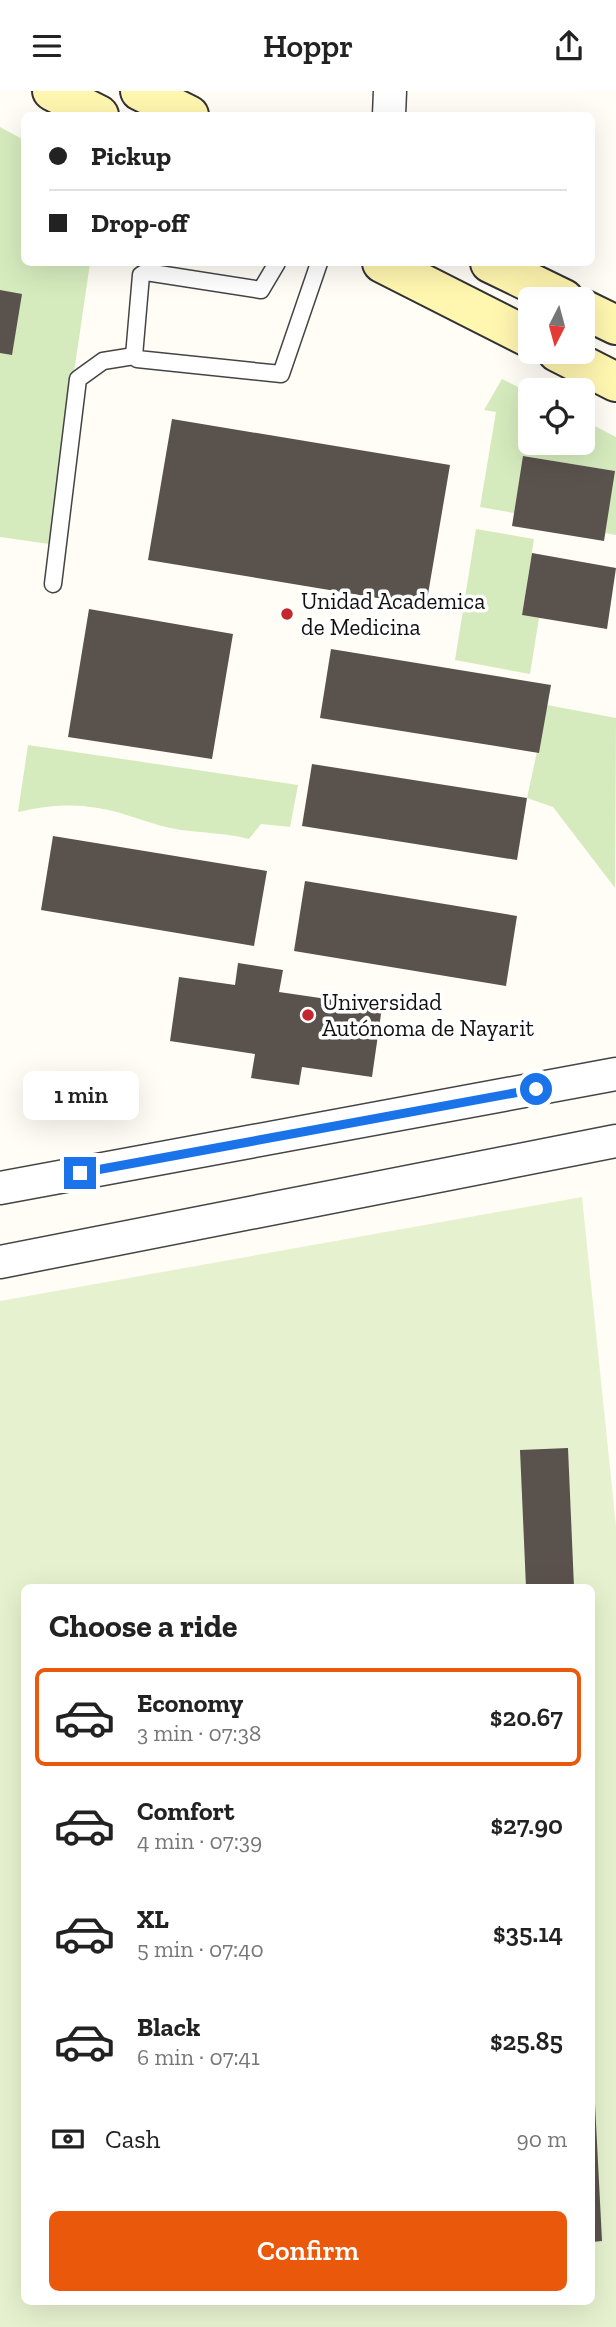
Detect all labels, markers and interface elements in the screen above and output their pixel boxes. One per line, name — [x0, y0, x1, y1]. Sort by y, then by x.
icon: menu — [28, 27, 66, 65]
text: Hoppr — [263, 27, 353, 65]
icon: share — [550, 27, 588, 65]
text: Pickup — [91, 140, 171, 172]
text: Drop-off — [91, 207, 188, 239]
north arrow — [518, 287, 595, 364]
map controls — [518, 287, 595, 455]
button: locate — [518, 378, 595, 455]
place label: Unidad Academica de Medicina — [301, 587, 485, 641]
marker: Unidad Academica de Medicina — [279, 606, 295, 622]
place label: Universidad Autónoma de Nayarit — [322, 988, 535, 1042]
marker: Universidad Autónoma de Nayarit — [300, 1007, 316, 1023]
callout: 1 min — [22, 1072, 138, 1121]
route start — [520, 1073, 552, 1105]
text: 1 min — [54, 1081, 108, 1109]
route end — [64, 1157, 96, 1189]
text: Choose a ride — [49, 1607, 237, 1645]
icon: car — [53, 1686, 116, 1749]
text: Economy — [137, 1687, 243, 1719]
text: $20.67 — [490, 1701, 563, 1733]
text: 3 min · 07:38 — [137, 1719, 261, 1747]
icon: car — [53, 1794, 116, 1857]
text: Comfort — [137, 1795, 234, 1827]
text: $27.90 — [490, 1809, 563, 1841]
text: 4 min · 07:39 — [137, 1827, 262, 1855]
icon: car — [53, 1902, 116, 1965]
text: XL — [137, 1903, 169, 1935]
text: $35.14 — [493, 1917, 563, 1949]
text: 5 min · 07:40 — [137, 1935, 264, 1963]
icon: car — [53, 2010, 116, 2073]
text: Black — [137, 2011, 200, 2043]
text: $25.85 — [490, 2025, 563, 2057]
text: 6 min · 07:41 — [137, 2043, 260, 2071]
icon: cash — [49, 2120, 87, 2158]
text: Cash — [105, 2123, 160, 2155]
text: 90 m — [516, 2125, 567, 2153]
button: Confirm — [49, 2211, 567, 2291]

